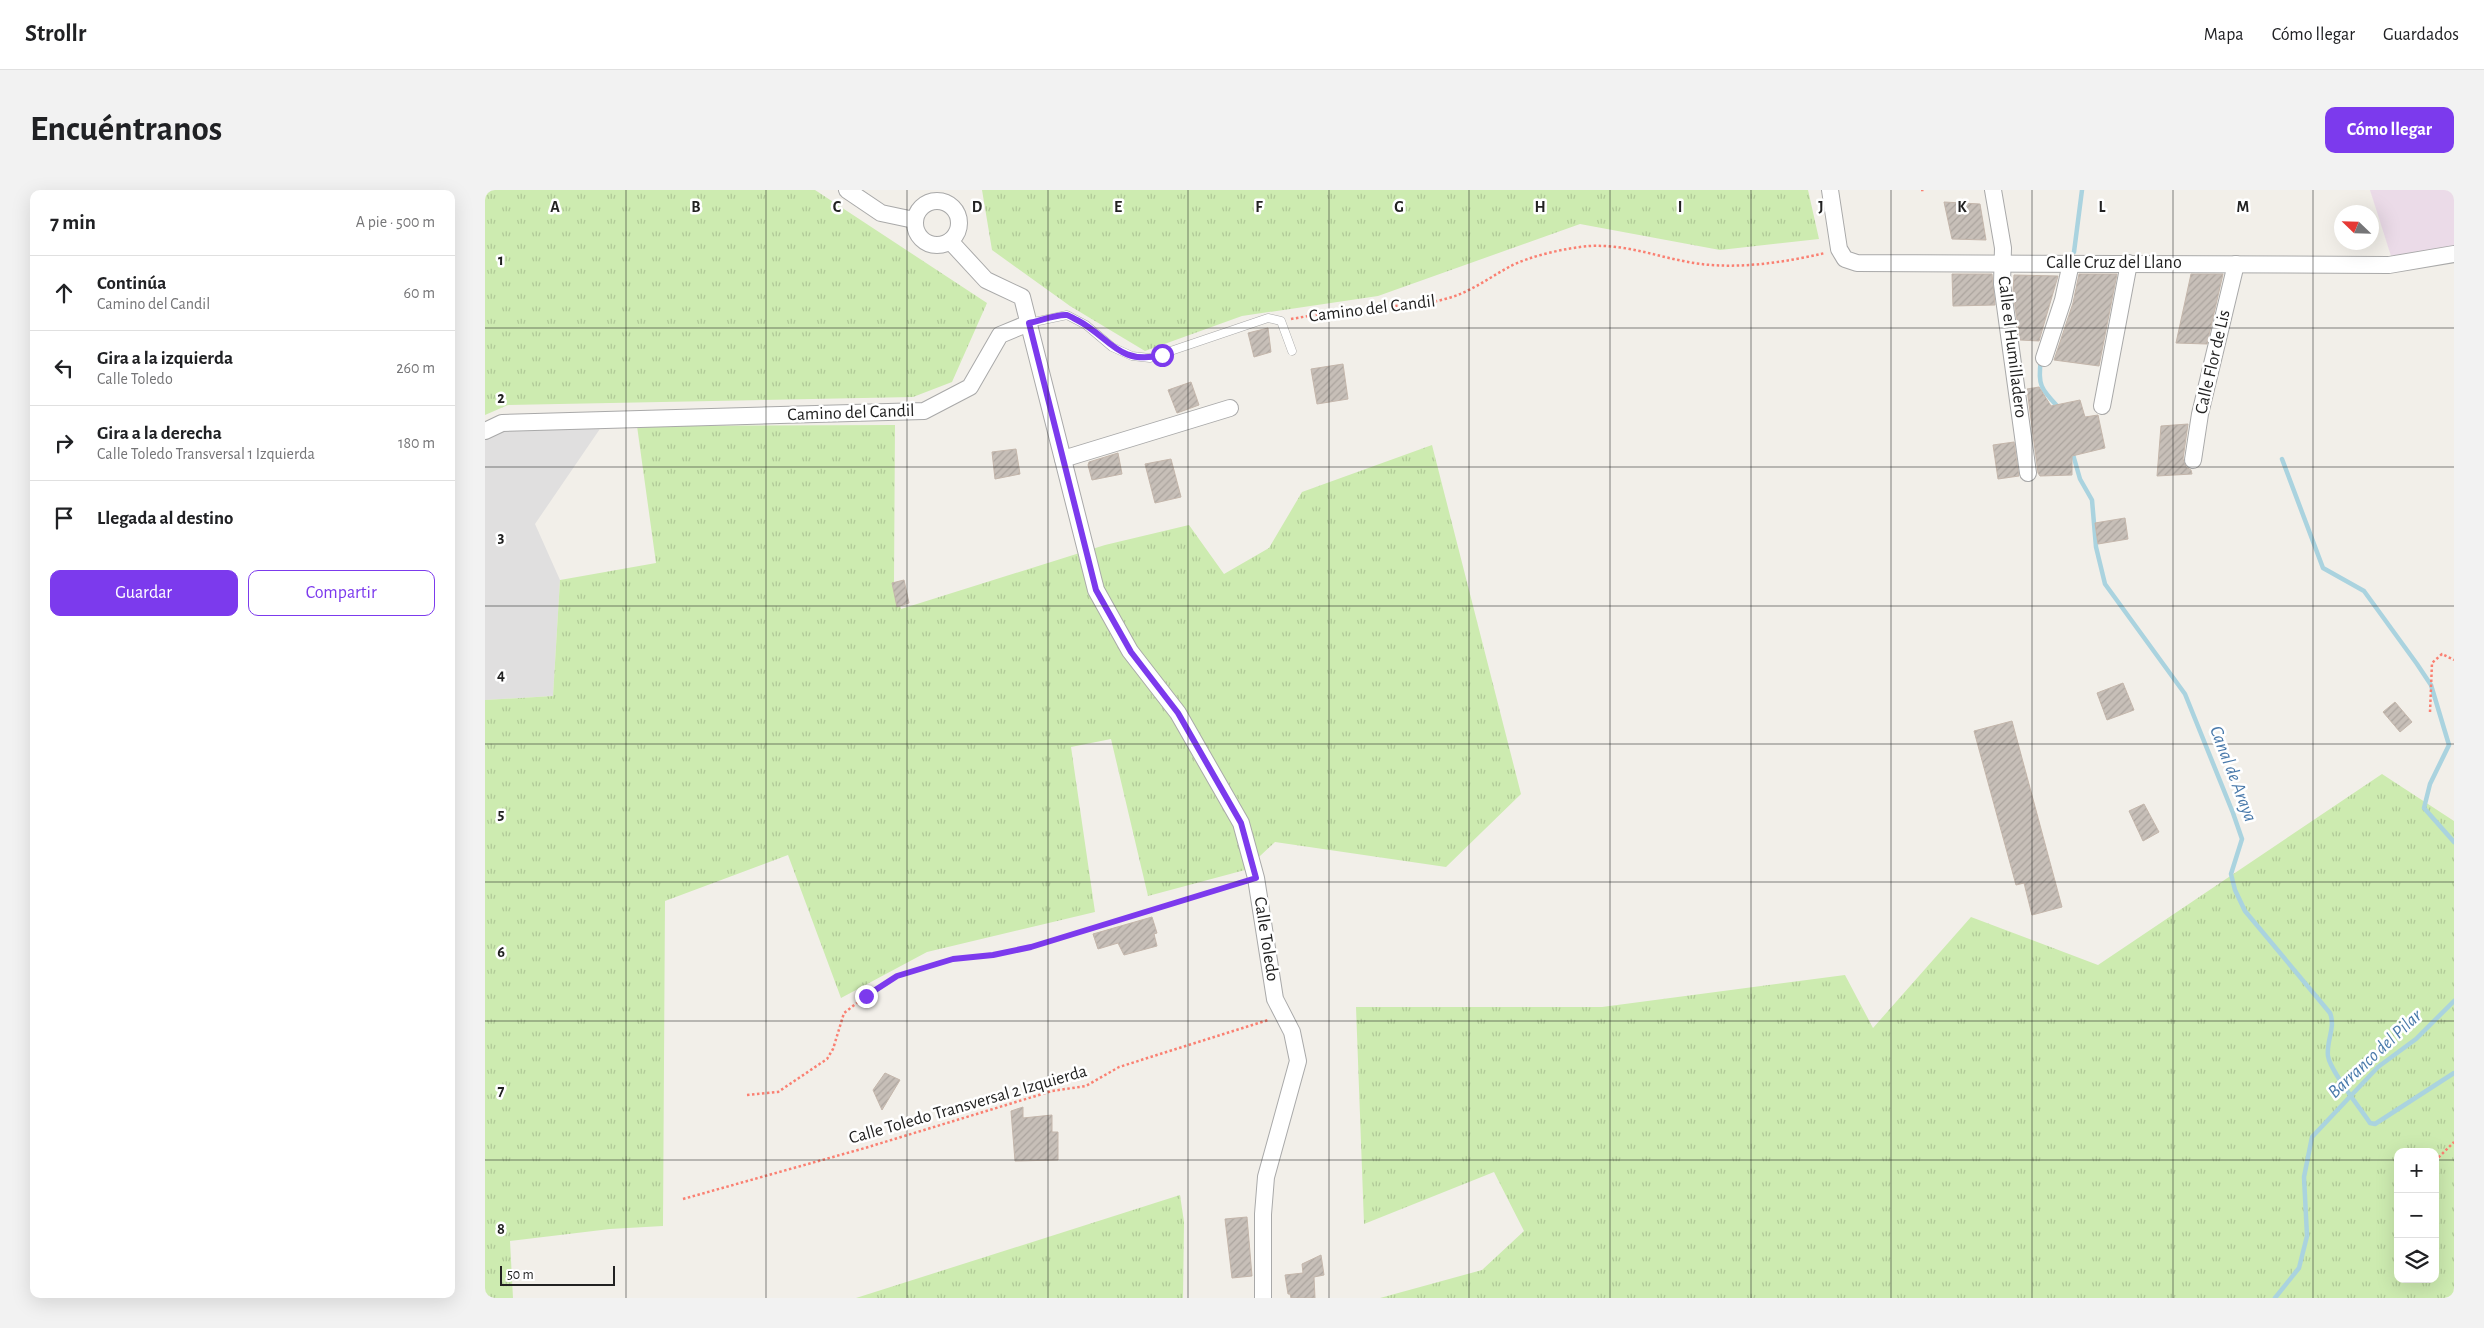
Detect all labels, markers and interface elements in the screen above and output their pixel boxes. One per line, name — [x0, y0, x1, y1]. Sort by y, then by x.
text: Strollr — [25, 22, 86, 46]
text: Mapa — [2204, 26, 2244, 44]
text: Cómo llegar — [2272, 26, 2355, 44]
text: Guardados — [2383, 26, 2459, 44]
button: Cómo llegar — [2325, 107, 2454, 153]
text: Encuéntranos — [30, 112, 222, 147]
text: A — [550, 199, 560, 215]
text: B — [691, 199, 701, 215]
text: C — [833, 199, 842, 215]
text: D — [972, 199, 983, 215]
text: E — [1114, 199, 1122, 215]
text: F — [1255, 199, 1263, 215]
text: G — [1394, 199, 1404, 215]
text: H — [1534, 199, 1546, 215]
text: I — [1678, 199, 1682, 215]
text: J — [1818, 199, 1824, 215]
text: K — [1957, 199, 1967, 215]
text: L — [2099, 199, 2106, 215]
text: M — [2237, 199, 2249, 215]
north arrow — [2334, 205, 2379, 250]
text: 7 min — [50, 212, 96, 233]
text: A pie · 500 m — [356, 214, 435, 230]
text: 1 — [498, 252, 504, 268]
street label: Calle Cruz del Llano — [2046, 254, 2182, 272]
text: Continúa — [97, 274, 166, 293]
street label: Calle el Humilladero — [1994, 275, 2030, 419]
icon: ahead — [50, 279, 78, 307]
text: 60 m — [404, 285, 435, 301]
street label: Camino del Candil — [1308, 292, 1436, 326]
text: Camino del Candil — [97, 296, 210, 312]
street label: Calle Flor de Lis — [2192, 308, 2234, 416]
route start — [1151, 344, 1174, 367]
text: Gira a la izquierda — [97, 349, 233, 368]
icon: left — [50, 354, 78, 382]
text: 260 m — [396, 360, 435, 376]
text: Calle Toledo — [97, 371, 173, 387]
text: 2 — [497, 390, 505, 406]
street label: Camino del Candil — [787, 402, 915, 424]
text: Gira a la derecha — [97, 424, 222, 443]
icon: right — [50, 429, 78, 457]
text: 180 m — [398, 435, 435, 451]
text: Calle Toledo Transversal 1 Izquierda — [97, 446, 315, 462]
icon: arrive — [50, 504, 78, 532]
text: Llegada al destino — [97, 509, 234, 528]
text: 3 — [498, 529, 505, 545]
button: Guardar — [50, 570, 238, 616]
button: Compartir — [248, 570, 435, 616]
text: 4 — [497, 667, 505, 683]
water label: Canal de Araya — [2206, 723, 2260, 825]
text: 5 — [498, 806, 505, 822]
street label: Calle Toledo — [1250, 896, 1282, 983]
text: 6 — [497, 944, 505, 960]
route end — [855, 985, 878, 1008]
water label: Barranco del Pilar — [2325, 1005, 2426, 1102]
street label: Calle Toledo Transversal 2 Izquierda — [847, 1062, 1089, 1148]
text: 7 — [498, 1083, 505, 1099]
map controls — [2394, 1148, 2439, 1283]
button: + — [2394, 1148, 2439, 1193]
button: − — [2394, 1193, 2439, 1238]
text: 8 — [497, 1221, 505, 1237]
button: layers — [2394, 1238, 2439, 1283]
scale bar — [500, 1263, 615, 1286]
text: 50 m — [507, 1268, 534, 1282]

